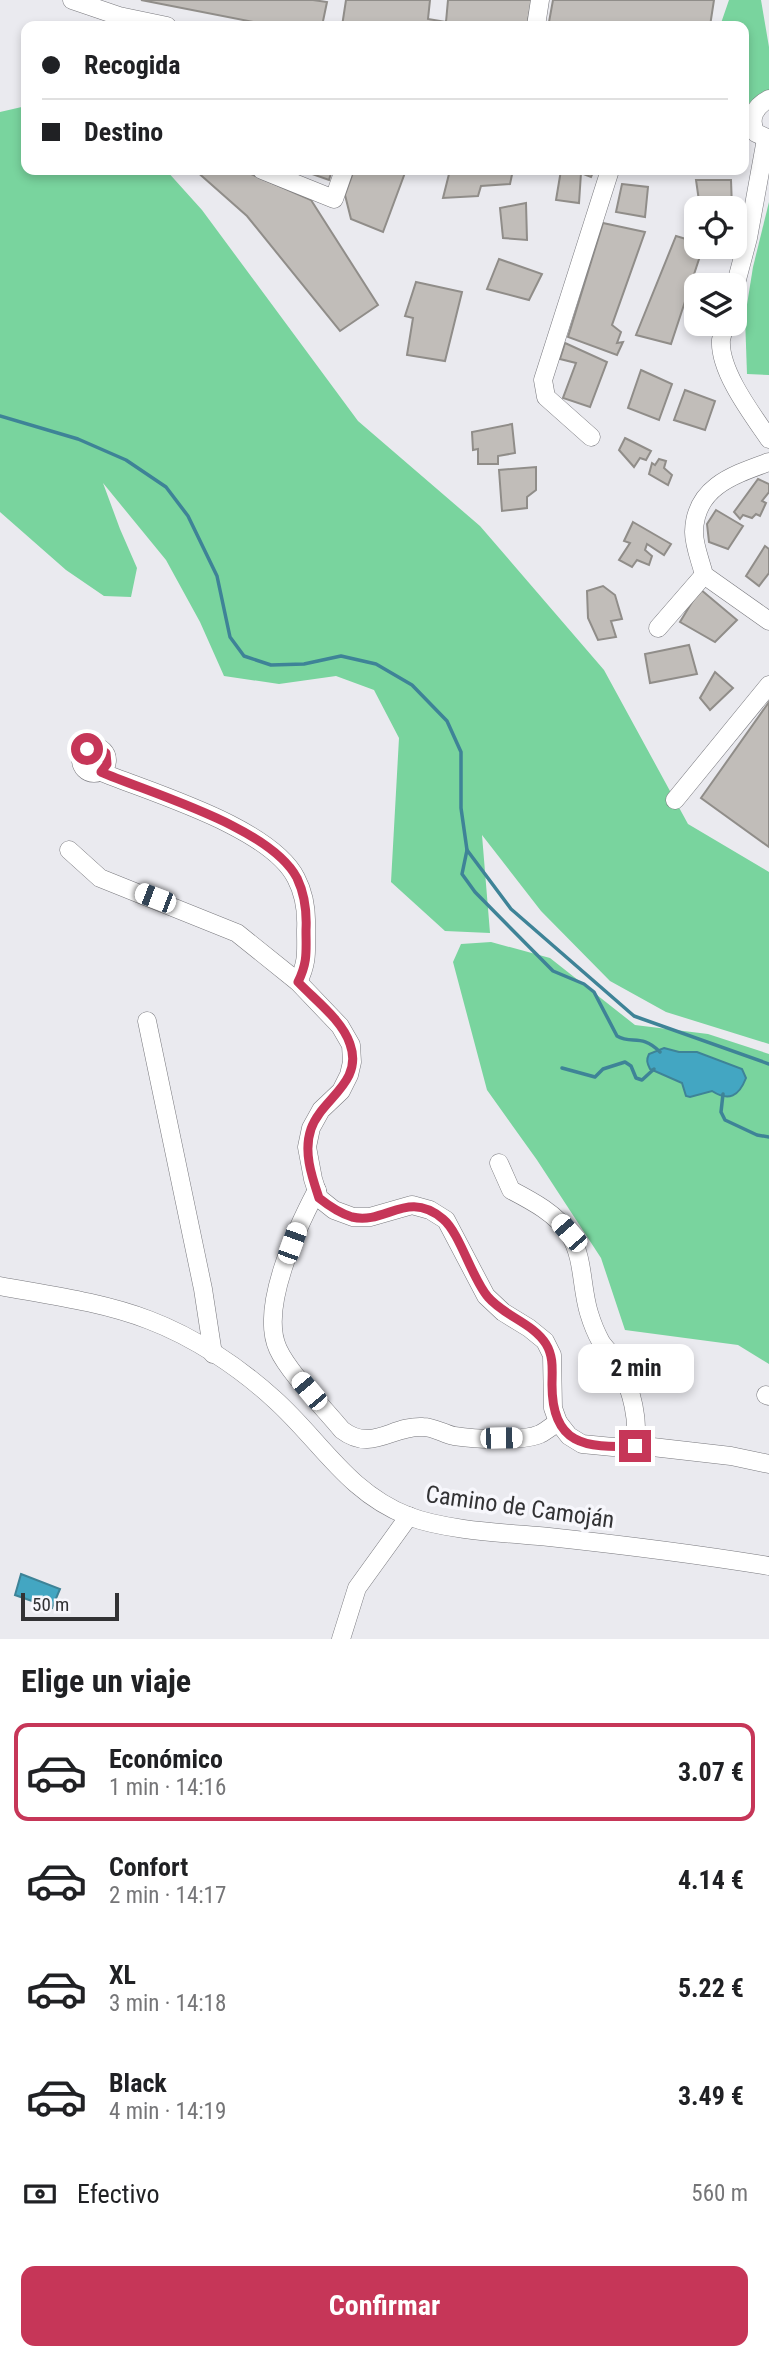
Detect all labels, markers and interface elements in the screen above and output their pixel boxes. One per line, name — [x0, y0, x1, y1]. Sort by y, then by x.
text: Recogida — [84, 50, 181, 80]
text: Destino — [84, 117, 163, 147]
map controls — [684, 196, 747, 336]
button: locate — [684, 196, 747, 259]
button: layers — [684, 273, 747, 336]
route start — [71, 733, 103, 765]
car — [132, 881, 179, 915]
car — [548, 1210, 591, 1256]
car — [275, 1220, 310, 1266]
callout: 2 min — [577, 1344, 693, 1394]
text: 2 min — [610, 1355, 662, 1382]
car — [288, 1368, 331, 1414]
car — [480, 1427, 523, 1449]
route end — [619, 1430, 651, 1462]
street label: Camino de Camoján — [424, 1480, 616, 1534]
scale bar — [21, 1590, 119, 1622]
text: 50 m — [32, 1593, 69, 1616]
text: Elige un viaje — [21, 1662, 191, 1700]
icon: car — [25, 1741, 88, 1804]
text: Económico — [109, 1744, 223, 1774]
text: 3.07 € — [678, 1757, 744, 1787]
text: 1 min · 14:16 — [109, 1774, 226, 1801]
icon: car — [25, 1849, 88, 1912]
text: Confort — [109, 1852, 188, 1882]
text: 4.14 € — [678, 1865, 744, 1895]
text: 2 min · 14:17 — [109, 1882, 226, 1909]
icon: car — [25, 1957, 88, 2020]
text: XL — [109, 1960, 136, 1990]
text: 5.22 € — [678, 1973, 744, 2003]
text: 3 min · 14:18 — [109, 1990, 226, 2017]
icon: car — [25, 2065, 88, 2128]
text: Black — [109, 2068, 167, 2098]
text: 3.49 € — [678, 2081, 744, 2111]
text: 4 min · 14:19 — [109, 2098, 226, 2125]
icon: cash — [21, 2175, 59, 2213]
text: Efectivo — [77, 2179, 159, 2209]
text: 560 m — [691, 2180, 748, 2207]
button: Confirmar — [21, 2266, 748, 2346]

